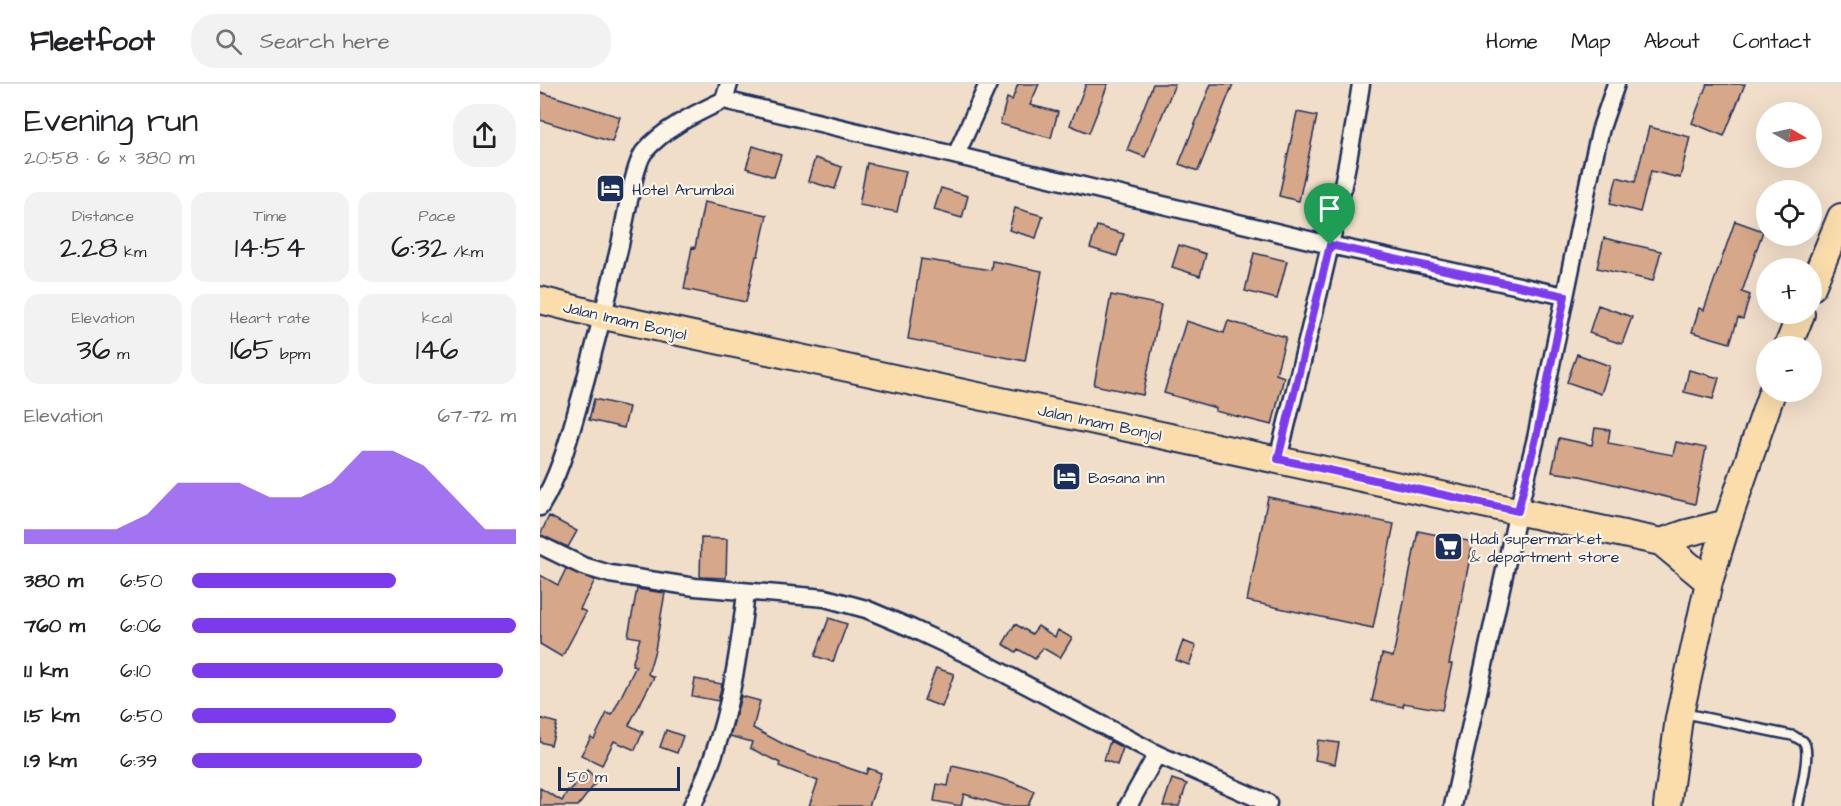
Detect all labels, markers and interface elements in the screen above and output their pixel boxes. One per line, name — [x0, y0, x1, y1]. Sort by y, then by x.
search box — [191, 14, 611, 68]
text: Fleetfoot — [30, 22, 155, 61]
icon: search — [212, 25, 245, 58]
text: Search here — [260, 26, 390, 57]
text: Home — [1486, 27, 1538, 56]
text: Map — [1571, 27, 1611, 56]
text: About — [1644, 27, 1700, 56]
text: Contact — [1733, 27, 1811, 56]
text: Evening run — [24, 98, 198, 144]
north arrow — [1756, 102, 1822, 168]
map controls — [1756, 102, 1822, 402]
button: share — [453, 104, 516, 167]
text: 20:58 · 6 × 380 m — [24, 144, 195, 172]
hotel icon: Hotel Arumbai — [595, 173, 627, 205]
place label: Hotel Arumbai — [632, 179, 735, 201]
button: locate — [1756, 180, 1822, 246]
pin — [1304, 183, 1355, 245]
icon: arrive — [1313, 192, 1346, 225]
text: Distance — [72, 205, 134, 227]
text: Time — [253, 205, 287, 227]
text: Pace — [418, 205, 456, 227]
text: 2.28 — [60, 227, 118, 269]
text: 14:54 — [235, 227, 305, 269]
text: 6:32 — [391, 227, 447, 269]
text: km — [118, 241, 146, 263]
text: /km — [447, 241, 483, 263]
button: + — [1756, 258, 1822, 324]
street label: Jalan Imam Bonjol — [561, 296, 689, 346]
text: Elevation — [72, 307, 134, 329]
text: Heart rate — [230, 307, 310, 329]
text: kcal — [422, 307, 452, 329]
text: 36 — [77, 329, 111, 371]
text: 165 — [230, 329, 274, 371]
text: 146 — [415, 329, 459, 371]
button: − — [1756, 336, 1822, 402]
text: m — [111, 343, 129, 365]
text: bpm — [274, 343, 310, 365]
street label: Jalan Imam Bonjol — [1036, 399, 1164, 447]
text: Elevation — [24, 402, 103, 430]
text: 67–72 m — [438, 402, 516, 430]
hotel icon: Basana inn — [1051, 461, 1083, 493]
place label: Basana inn — [1088, 467, 1165, 489]
place label: Hadi supermarket & department store — [1470, 528, 1620, 568]
supermarket icon: Hadi supermarket & department store — [1433, 531, 1465, 563]
text: 380 m — [24, 567, 83, 595]
text: 6:50 — [120, 567, 163, 595]
text: 760 m — [24, 612, 85, 640]
text: 6:06 — [120, 612, 161, 640]
text: 1.1 km — [24, 657, 68, 685]
text: 6:10 — [120, 657, 151, 685]
text: 1.5 km — [24, 702, 79, 730]
text: 6:50 — [120, 702, 163, 730]
text: 1.9 km — [24, 747, 77, 775]
text: 6:39 — [120, 747, 157, 775]
scale bar — [558, 764, 680, 792]
text: 50 m — [567, 766, 607, 788]

